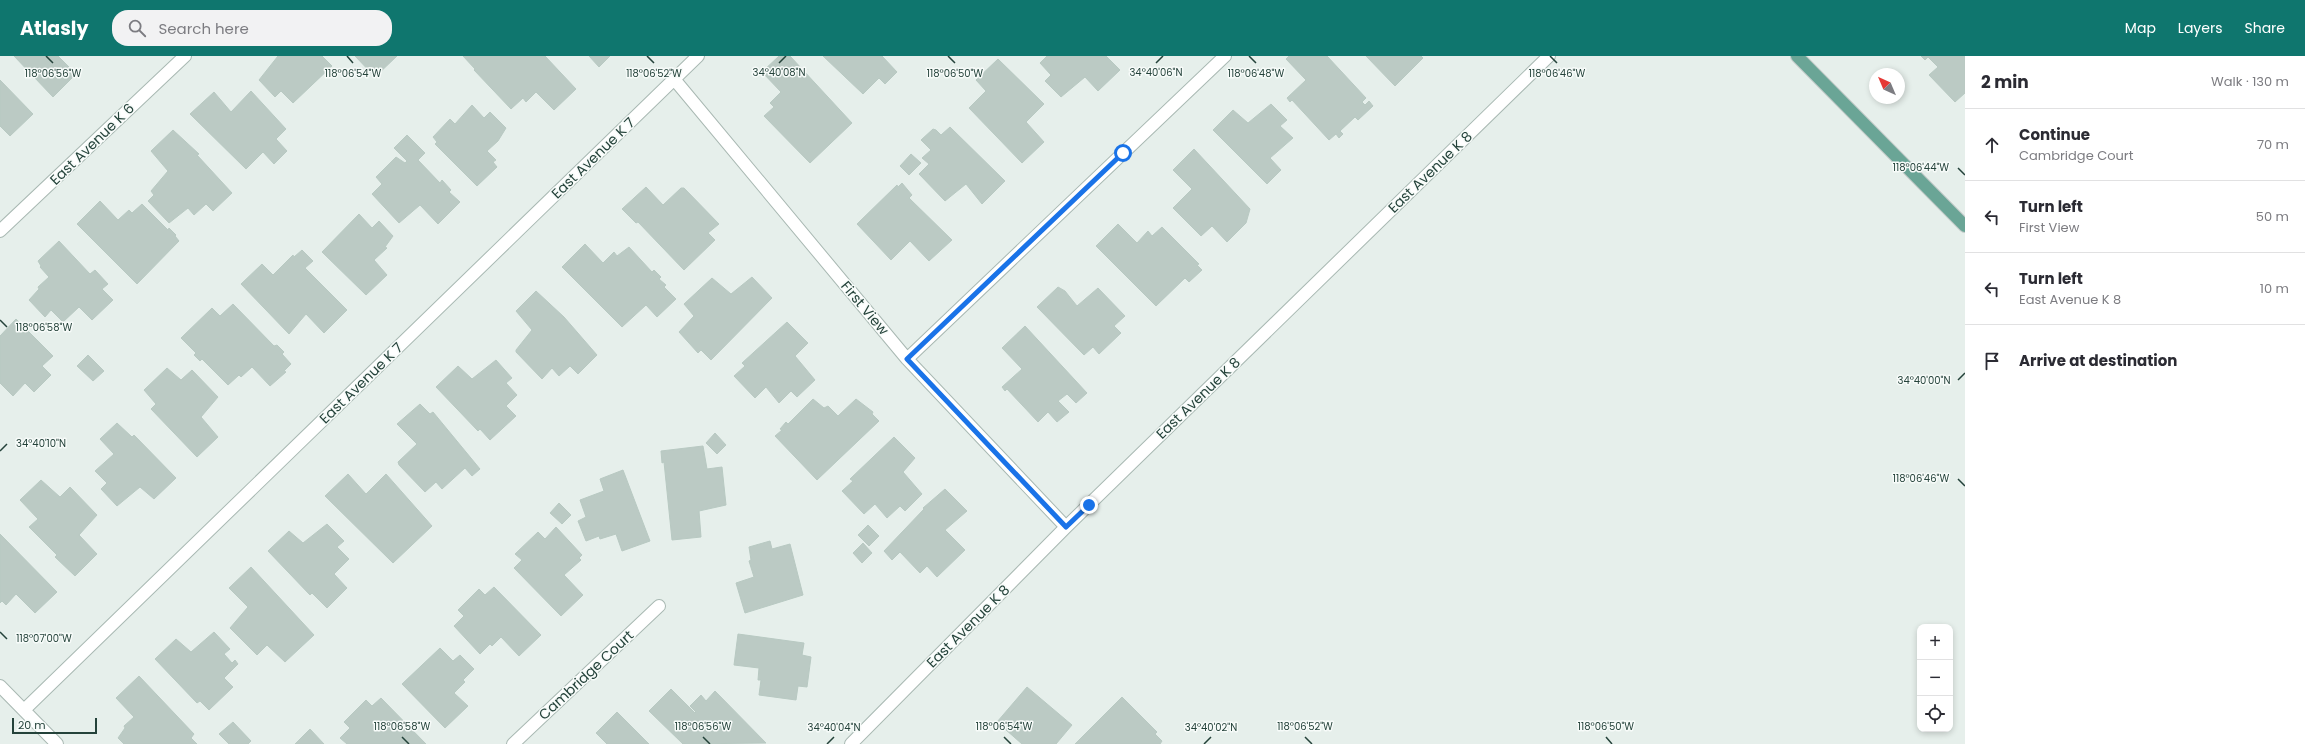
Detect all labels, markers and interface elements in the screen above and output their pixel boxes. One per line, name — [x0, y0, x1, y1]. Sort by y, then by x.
search box — [112, 10, 392, 46]
text: Atlasly — [20, 15, 88, 42]
icon: search — [126, 17, 148, 39]
text: Search here — [158, 18, 249, 39]
text: Map — [2125, 18, 2156, 38]
text: Layers — [2178, 18, 2222, 38]
text: Share — [2244, 18, 2285, 38]
text: 34°40'08"N — [753, 65, 805, 80]
text: 34°40'06"N — [1129, 65, 1183, 80]
text: 118°06'56"W — [25, 66, 81, 81]
text: 118°06'54"W — [325, 66, 381, 81]
text: 118°06'52"W — [626, 66, 682, 81]
text: 118°06'50"W — [927, 66, 983, 81]
text: 118°06'48"W — [1228, 66, 1284, 81]
text: 118°06'46"W — [1529, 66, 1585, 81]
north arrow — [1869, 68, 1905, 104]
text: 2 min — [1981, 70, 2029, 94]
text: Walk · 130 m — [2211, 72, 2289, 91]
street label: East Avenue K 6 — [45, 98, 139, 189]
street label: East Avenue K 7 — [547, 113, 639, 203]
text: Continue — [2019, 124, 2090, 145]
street label: East Avenue K 8 — [1383, 126, 1477, 217]
icon: ahead — [1981, 134, 2003, 156]
text: 70 m — [2257, 135, 2289, 154]
route start — [1114, 144, 1132, 162]
text: Cambridge Court — [2019, 146, 2133, 165]
text: 118°06'44"W — [1893, 160, 1949, 175]
text: Turn left — [2019, 196, 2083, 217]
icon: left — [1981, 206, 2003, 228]
text: 50 m — [2256, 207, 2289, 226]
text: First View — [2019, 218, 2079, 237]
text: Turn left — [2019, 268, 2083, 289]
street label: First View — [836, 277, 894, 340]
icon: left — [1981, 278, 2003, 300]
text: 10 m — [2260, 279, 2289, 298]
text: East Avenue K 8 — [2019, 290, 2121, 309]
text: 118°06'58"W — [16, 320, 72, 335]
street label: East Avenue K 7 — [315, 338, 407, 428]
icon: arrive — [1981, 350, 2003, 372]
text: Arrive at destination — [2019, 350, 2177, 371]
street label: East Avenue K 8 — [1151, 352, 1245, 443]
text: 34°40'00"N — [1898, 373, 1950, 388]
text: 34°40'10"N — [16, 436, 66, 451]
text: 118°06'46"W — [1893, 471, 1949, 486]
route end — [1080, 496, 1098, 514]
street label: East Avenue K 8 — [922, 580, 1014, 672]
map controls — [1917, 624, 1953, 732]
button: + — [1917, 624, 1953, 660]
street label: Cambridge Court — [534, 626, 638, 724]
text: 118°07'00"W — [16, 631, 72, 646]
button: − — [1917, 660, 1953, 696]
button: locate — [1917, 696, 1953, 732]
scale bar — [12, 716, 97, 735]
text: 20 m — [18, 717, 46, 733]
text: 118°06'58"W — [374, 719, 430, 734]
text: 118°06'56"W — [675, 719, 731, 734]
text: 118°06'54"W — [976, 719, 1032, 734]
text: 118°06'52"W — [1277, 719, 1333, 734]
text: 118°06'50"W — [1578, 719, 1634, 734]
text: 34°40'04"N — [808, 720, 860, 735]
text: 34°40'02"N — [1185, 720, 1237, 735]

